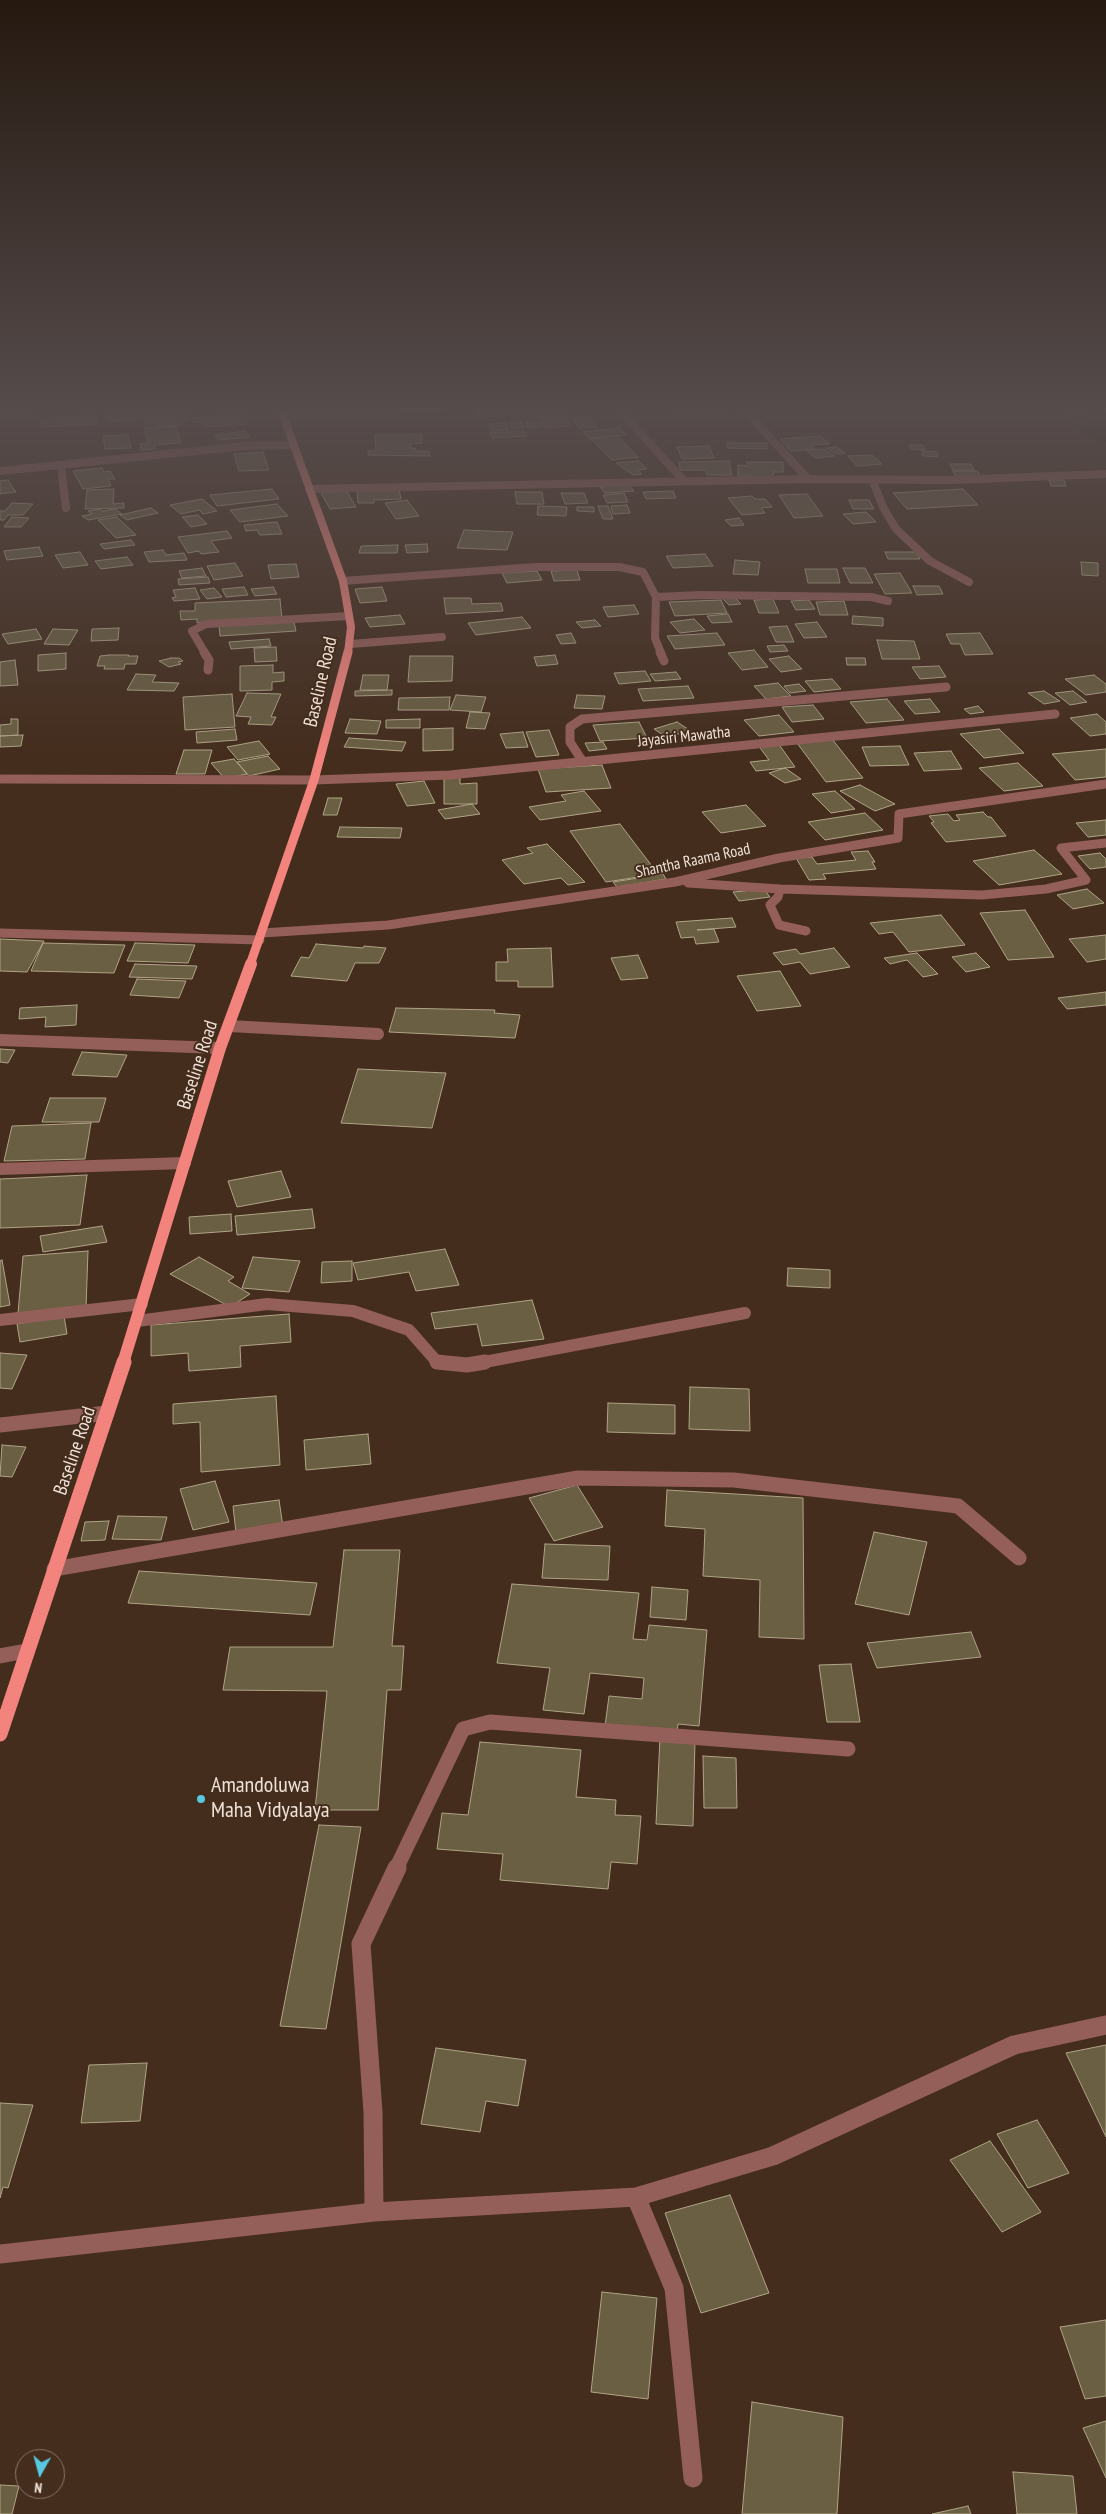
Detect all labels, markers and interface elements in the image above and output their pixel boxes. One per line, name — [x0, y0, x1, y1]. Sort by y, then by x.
street label: Baseline Road — [300, 635, 342, 729]
street label: Jayasiri Mawatha — [637, 723, 731, 751]
street label: Shantha Raama Road — [634, 839, 752, 883]
street label: Baseline Road — [173, 1018, 223, 1112]
street label: Baseline Road — [49, 1404, 101, 1498]
place label: Amandoluwa Maha Vidyalaya — [211, 1773, 330, 1824]
marker: Amandoluwa Maha Vidyalaya — [195, 1793, 207, 1805]
north arrow — [15, 2449, 65, 2499]
text: N — [33, 2479, 43, 2497]

